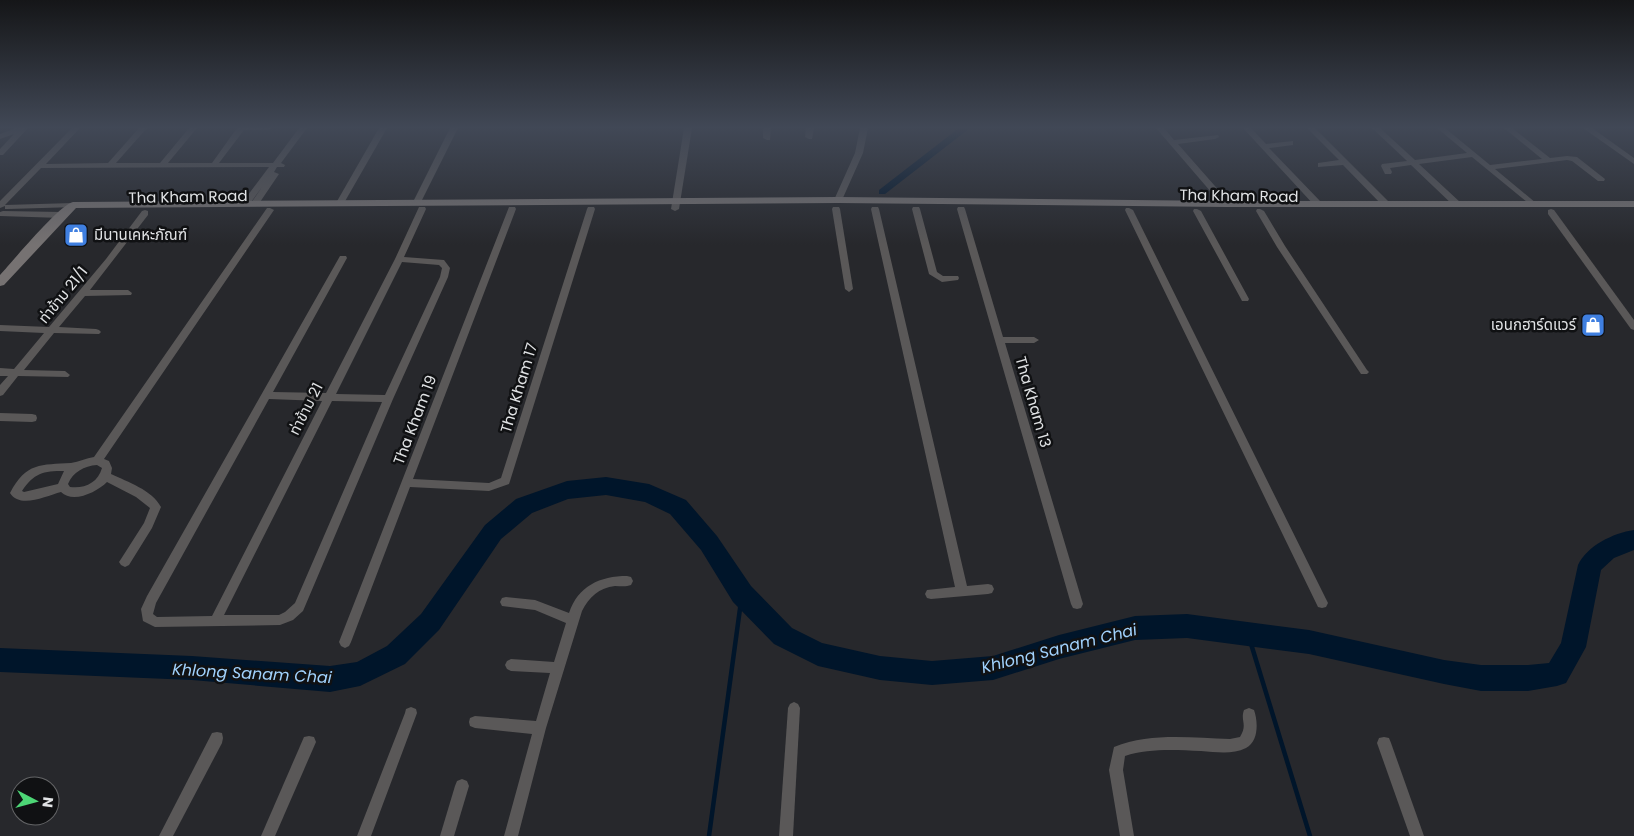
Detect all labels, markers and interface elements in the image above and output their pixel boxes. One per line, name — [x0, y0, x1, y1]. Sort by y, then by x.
street label: Tha Kham Road — [1179, 184, 1299, 207]
street label: Tha Kham Road — [128, 185, 248, 208]
shop icon: มีนานเคหะภัณฑ์ — [63, 222, 89, 248]
place label: มีนานเคหะภัณฑ์ — [94, 224, 187, 245]
street label: ท่าข้าม 21/1 — [33, 262, 92, 328]
shop icon: เอนกฮาร์ดแวร์ — [1580, 312, 1606, 338]
place label: เอนกฮาร์ดแวร์ — [1491, 314, 1577, 335]
street label: Tha Kham 17 — [495, 340, 542, 435]
street label: Tha Kham 13 — [1010, 354, 1056, 450]
street label: Tha Kham 19 — [388, 372, 441, 468]
street label: ท่าข้าม 21 — [283, 379, 328, 439]
water label: Khlong Sanam Chai — [979, 618, 1140, 679]
water label: Khlong Sanam Chai — [172, 658, 333, 689]
north arrow — [10, 776, 60, 826]
text: N — [37, 796, 58, 809]

